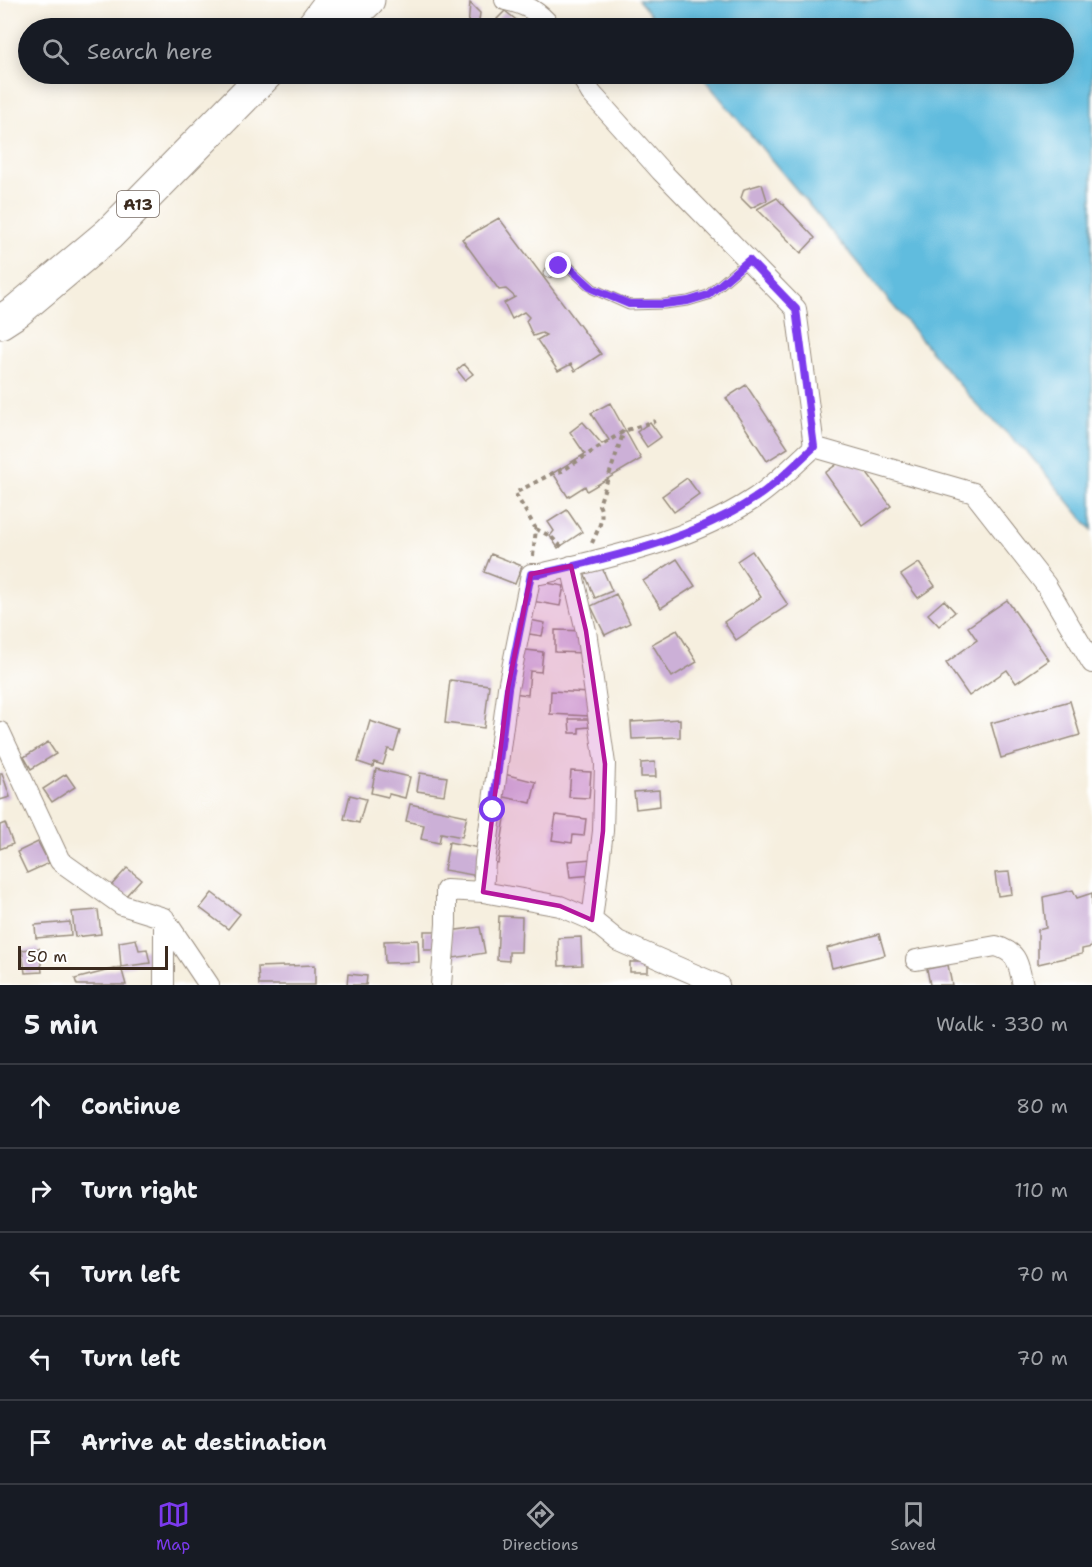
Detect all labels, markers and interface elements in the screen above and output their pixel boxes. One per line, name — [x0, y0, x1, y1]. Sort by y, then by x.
search box — [18, 18, 1074, 84]
icon: search — [39, 35, 72, 68]
text: Search here — [87, 37, 213, 66]
road number: A13 — [117, 191, 159, 217]
route end — [545, 252, 571, 278]
route start — [479, 796, 505, 822]
scale bar — [18, 943, 168, 971]
text: 50 m — [27, 946, 67, 967]
text: 5 min — [24, 1007, 98, 1042]
text: Walk · 330 m — [936, 1011, 1068, 1037]
icon: ahead — [24, 1090, 57, 1123]
text: Continue — [81, 1092, 181, 1121]
text: 80 m — [1016, 1093, 1068, 1119]
icon: right — [24, 1174, 57, 1207]
text: Turn right — [81, 1176, 198, 1205]
text: 110 m — [1014, 1177, 1068, 1203]
icon: left — [24, 1258, 57, 1291]
text: Turn left — [81, 1260, 180, 1289]
text: 70 m — [1016, 1261, 1068, 1287]
icon: left — [24, 1342, 57, 1375]
text: Turn left — [81, 1344, 180, 1373]
text: 70 m — [1016, 1345, 1068, 1371]
icon: arrive — [24, 1426, 57, 1459]
text: Arrive at destination — [81, 1428, 327, 1457]
tab: Map — [156, 1498, 190, 1555]
tab: Directions — [502, 1498, 579, 1555]
tab: Saved — [891, 1498, 936, 1555]

